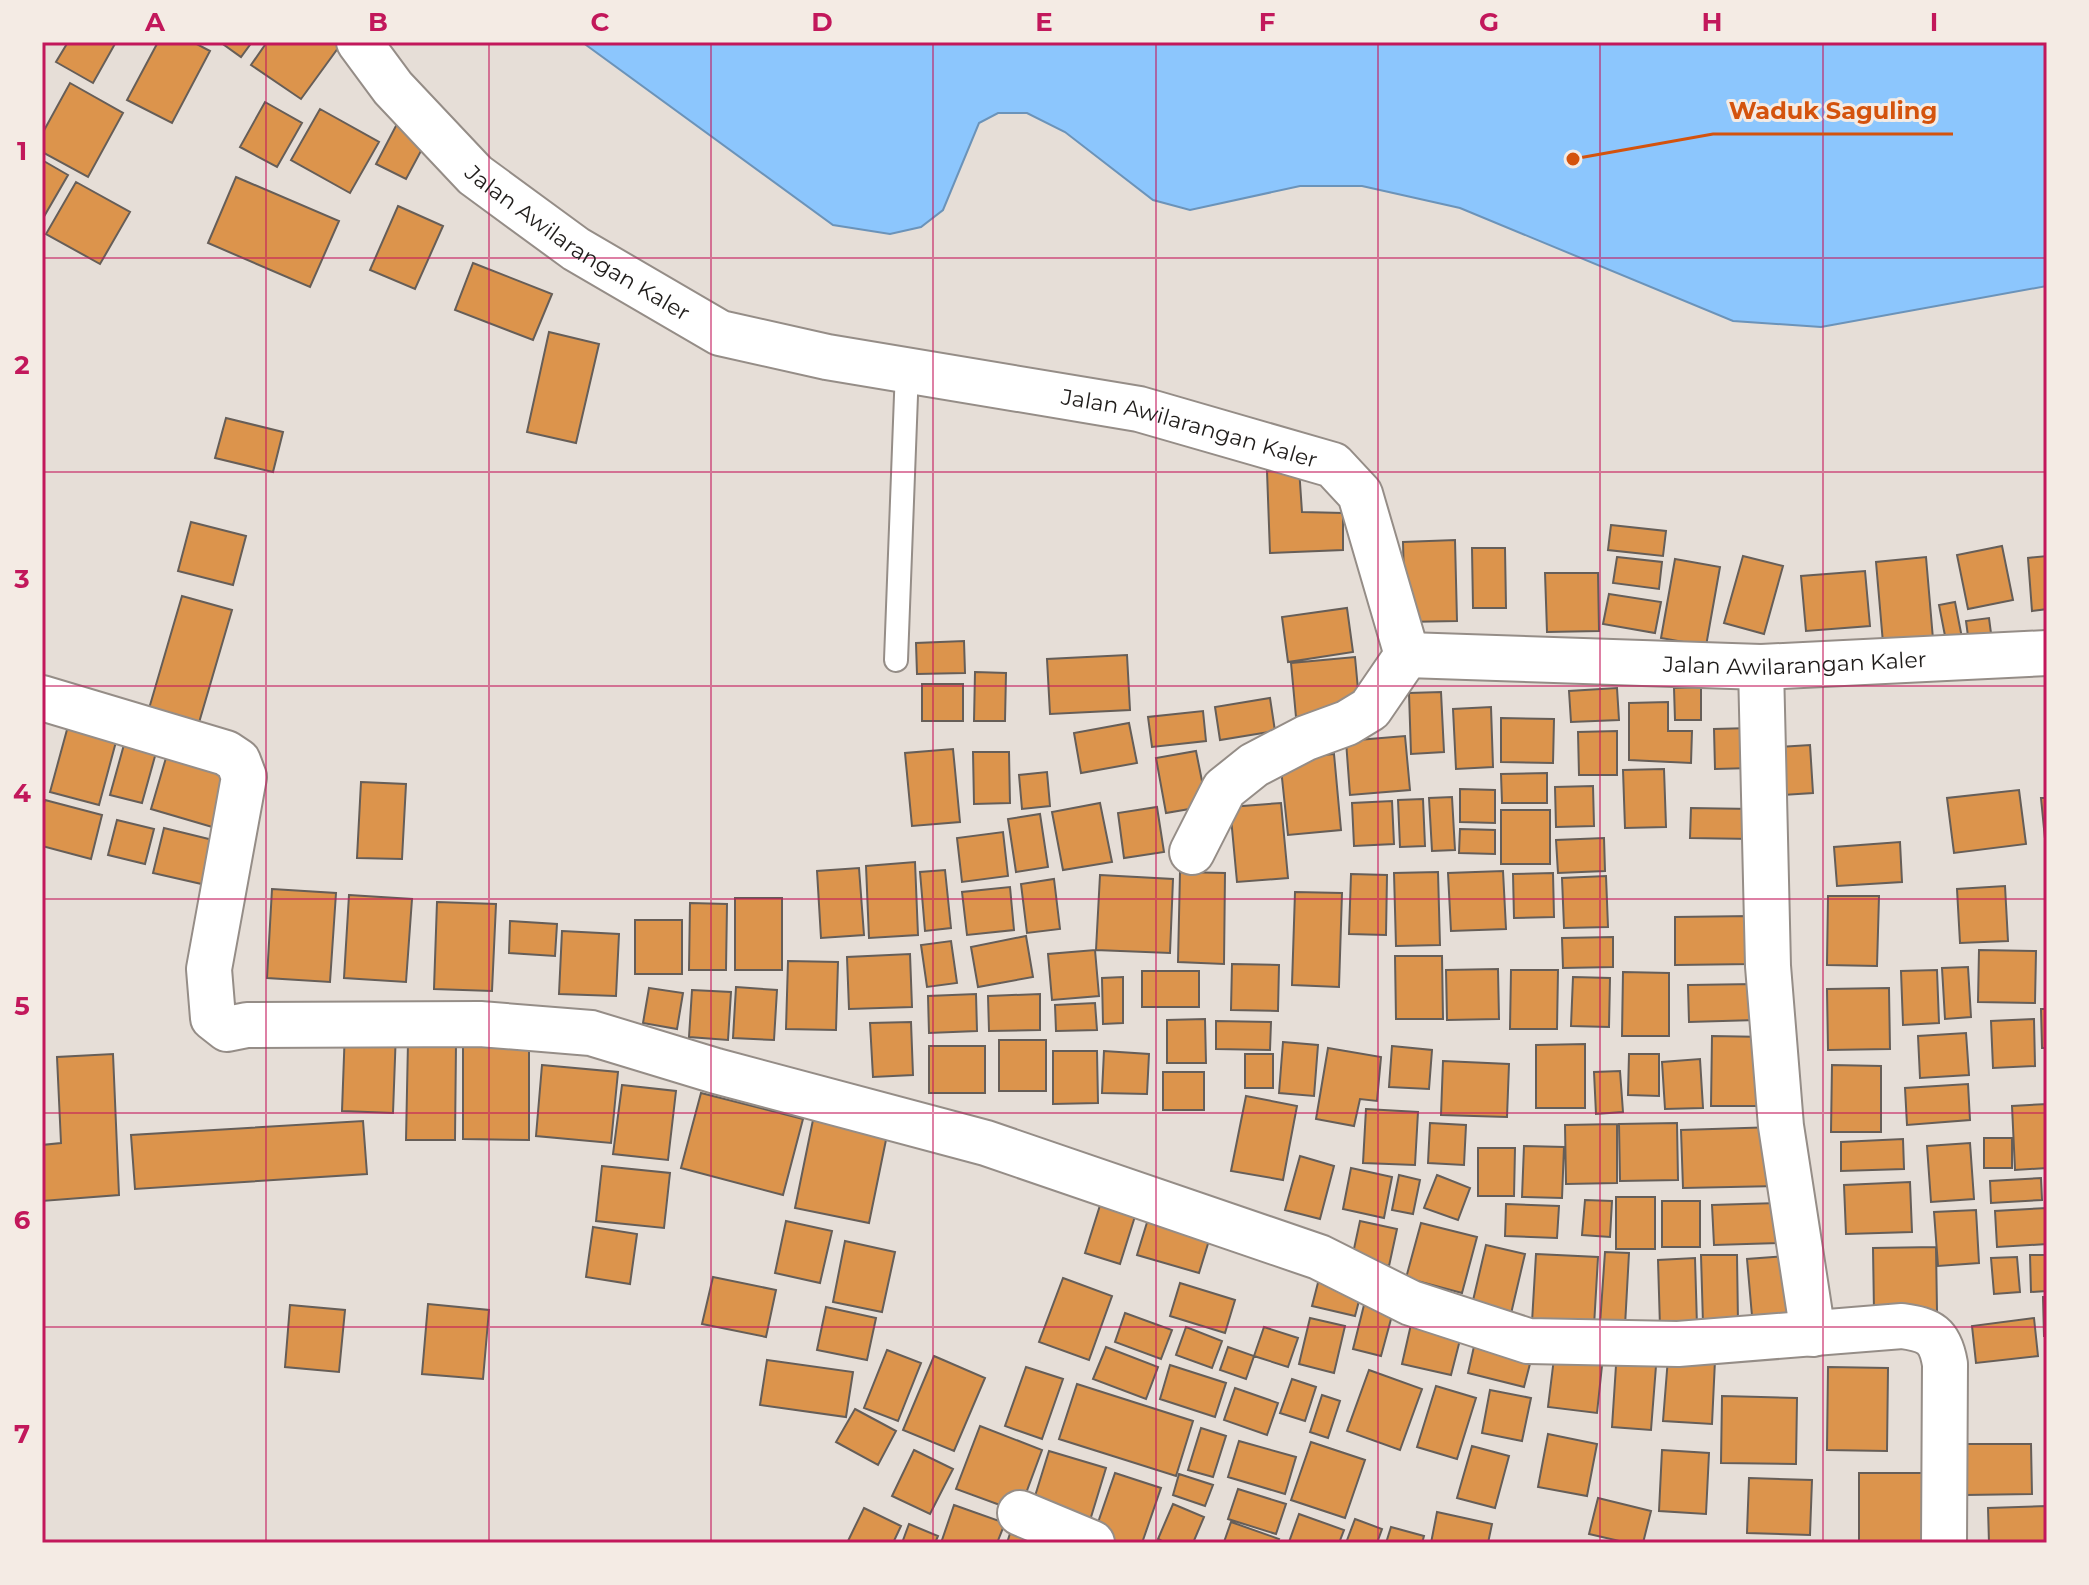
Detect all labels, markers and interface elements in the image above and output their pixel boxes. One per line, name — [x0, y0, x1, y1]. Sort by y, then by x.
text: A — [144, 6, 166, 38]
text: B — [368, 6, 388, 38]
text: C — [591, 6, 610, 38]
text: D — [811, 6, 833, 38]
text: E — [1035, 6, 1053, 38]
text: F — [1259, 6, 1275, 38]
text: G — [1479, 6, 1499, 38]
text: H — [1701, 6, 1723, 38]
text: I — [1930, 6, 1938, 38]
callout: Waduk Saguling — [1713, 86, 1953, 134]
text: Waduk Saguling — [1729, 96, 1937, 125]
text: 1 — [17, 135, 27, 167]
street label: Jalan Awilarangan Kaler — [459, 159, 695, 326]
text: 2 — [14, 349, 30, 381]
street label: Jalan Awilarangan Kaler — [1058, 383, 1321, 473]
text: 3 — [13, 563, 30, 595]
street label: Jalan Awilarangan Kaler — [1661, 645, 1927, 681]
text: 4 — [13, 777, 31, 809]
text: 5 — [14, 990, 30, 1022]
text: 6 — [14, 1204, 31, 1236]
text: 7 — [14, 1418, 30, 1450]

